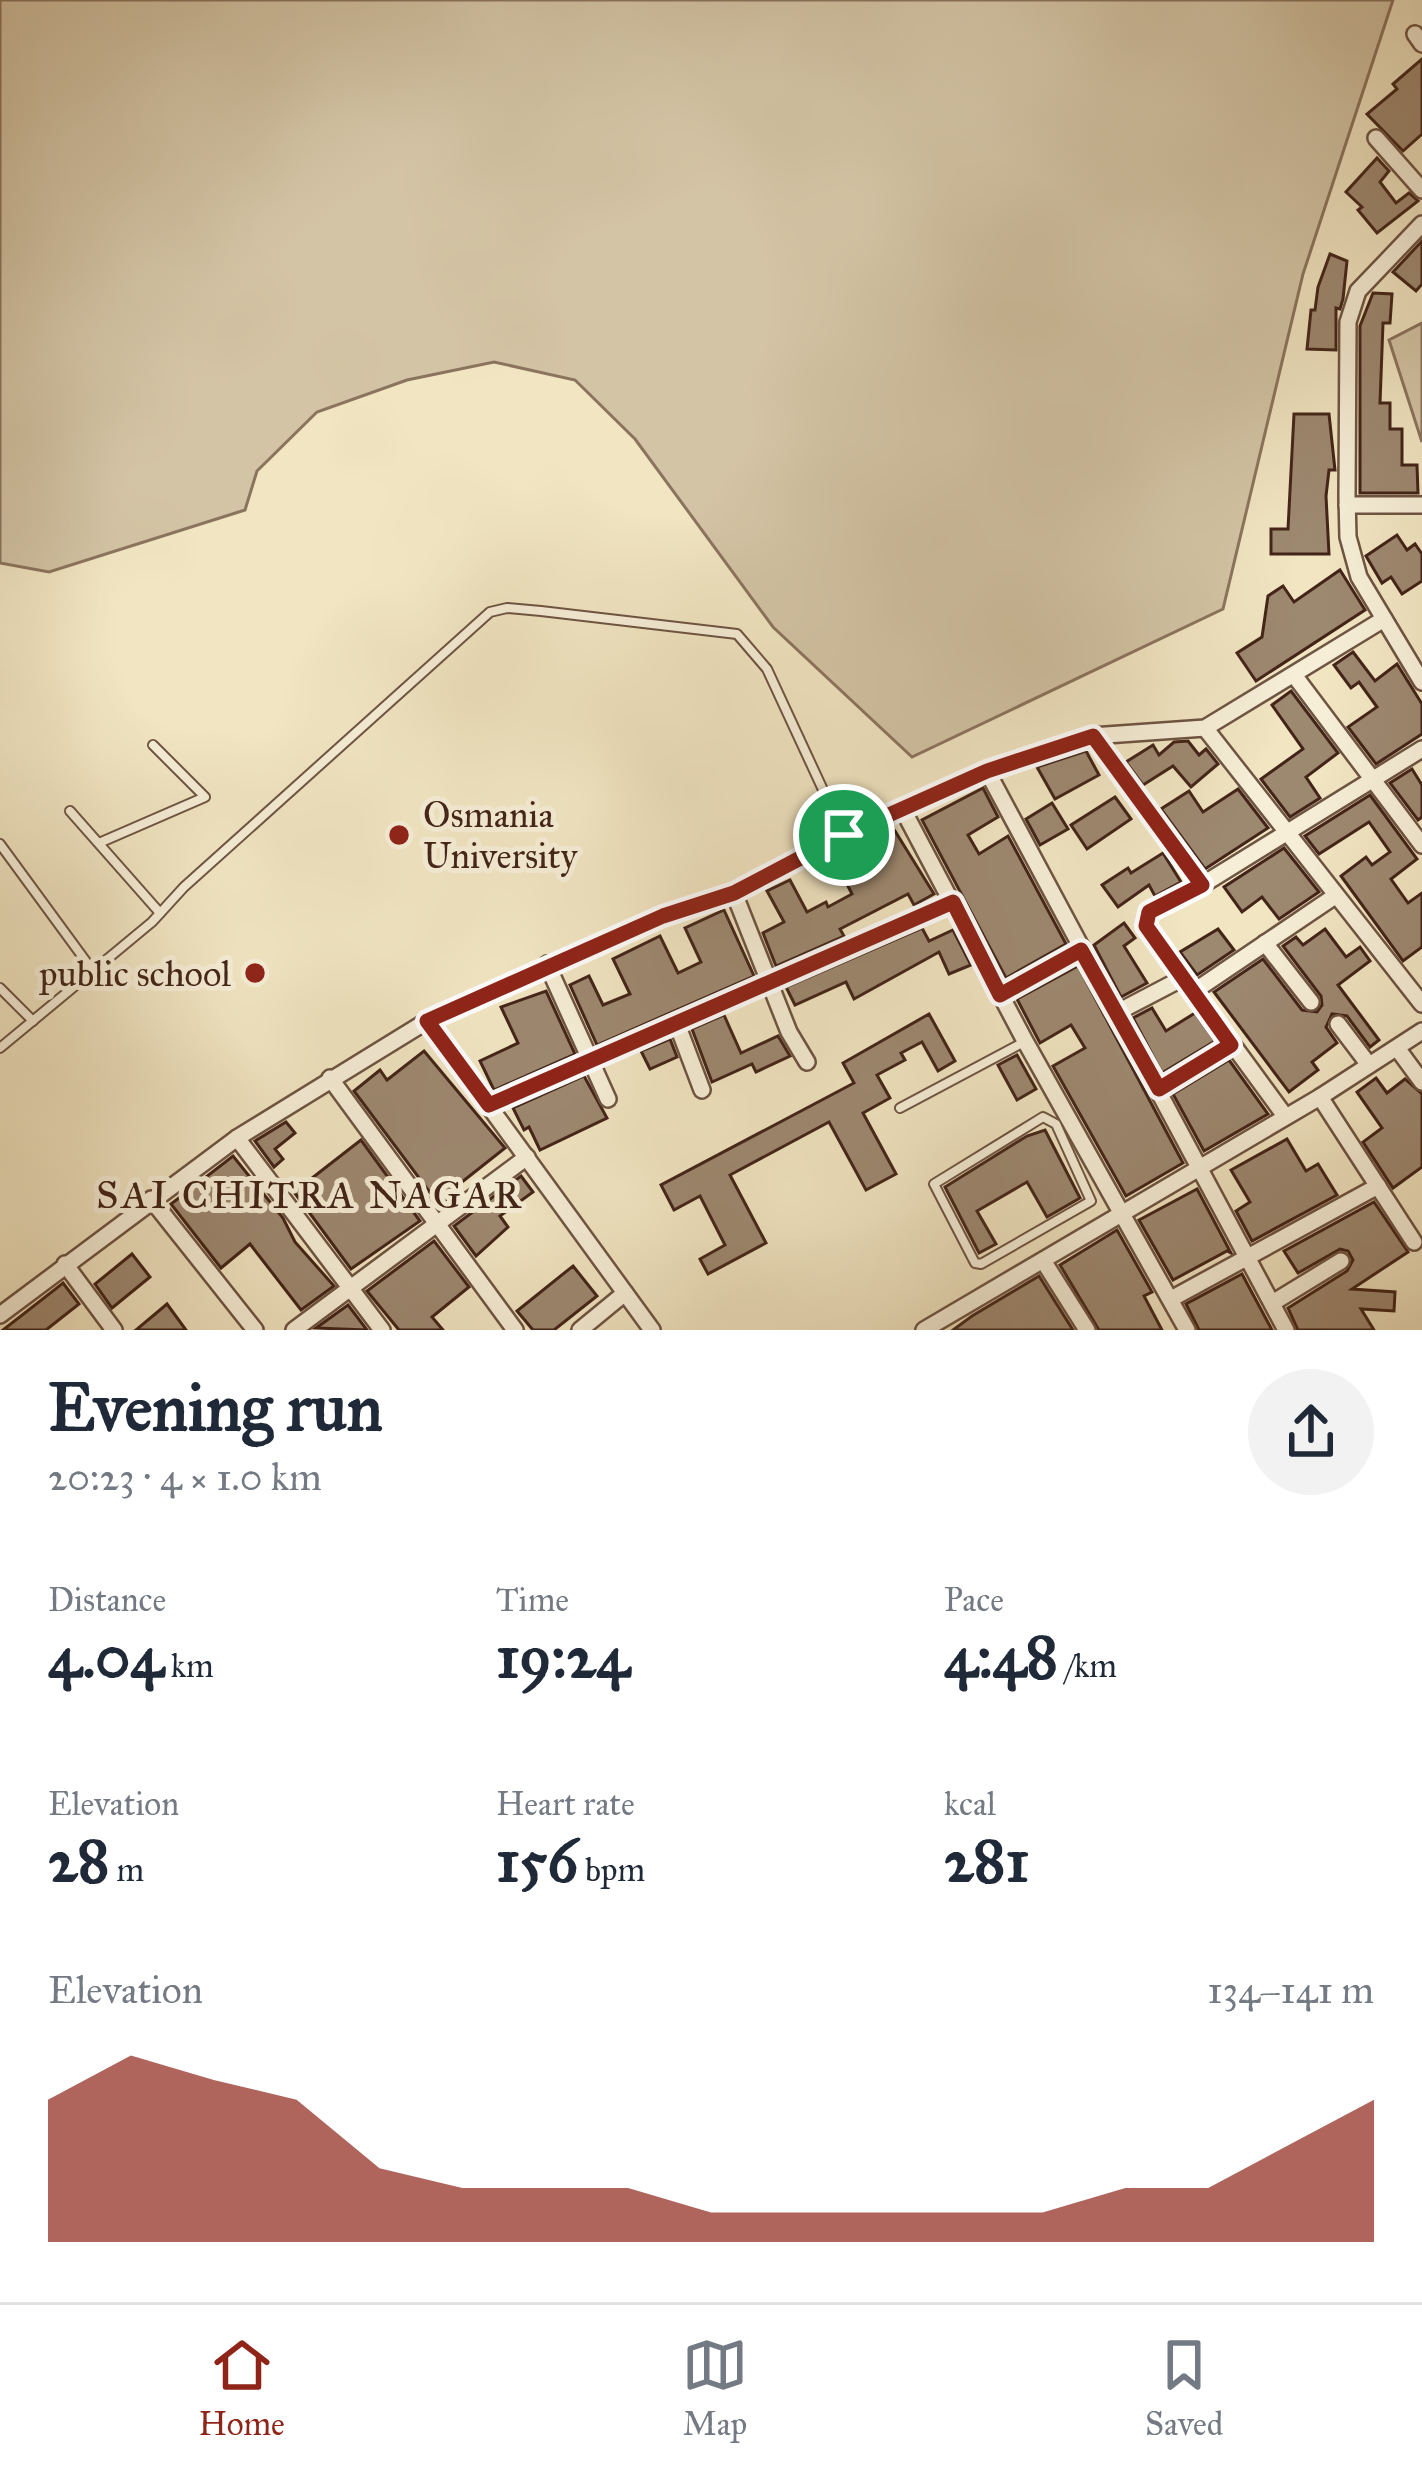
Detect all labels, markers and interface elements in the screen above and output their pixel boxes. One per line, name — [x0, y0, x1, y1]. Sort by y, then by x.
pin — [793, 784, 895, 886]
place label: Osmania University — [423, 793, 578, 878]
icon: arrive — [811, 802, 877, 868]
marker: Osmania University — [386, 822, 412, 848]
place label: public school — [38, 952, 231, 996]
marker: public school — [242, 960, 268, 986]
district label: SAI CHITRA NAGAR — [96, 1171, 524, 1219]
text: Evening run — [48, 1367, 383, 1448]
button: share — [1248, 1369, 1374, 1495]
text: 20:23 · 4 × 1.0 km — [48, 1453, 322, 1501]
text: Distance — [48, 1580, 166, 1620]
text: Time — [496, 1580, 569, 1620]
text: Pace — [944, 1580, 1004, 1620]
text: 4.04 — [48, 1620, 164, 1693]
text: 19:24 — [496, 1620, 630, 1693]
text: 4:48 — [944, 1620, 1058, 1693]
text: km — [164, 1646, 214, 1686]
text: /km — [1058, 1646, 1117, 1686]
text: Elevation — [48, 1784, 179, 1824]
text: Heart rate — [496, 1784, 635, 1824]
text: kcal — [944, 1784, 996, 1824]
text: 28 — [48, 1824, 110, 1897]
text: 156 — [496, 1824, 578, 1897]
text: 281 — [944, 1824, 1029, 1897]
text: m — [110, 1850, 144, 1890]
text: bpm — [578, 1850, 645, 1890]
text: Elevation — [48, 1966, 203, 2014]
text: 134–141 m — [1207, 1966, 1374, 2014]
tab: Home — [199, 2332, 285, 2444]
tab: Map — [682, 2332, 748, 2444]
tab: Saved — [1145, 2332, 1223, 2444]

